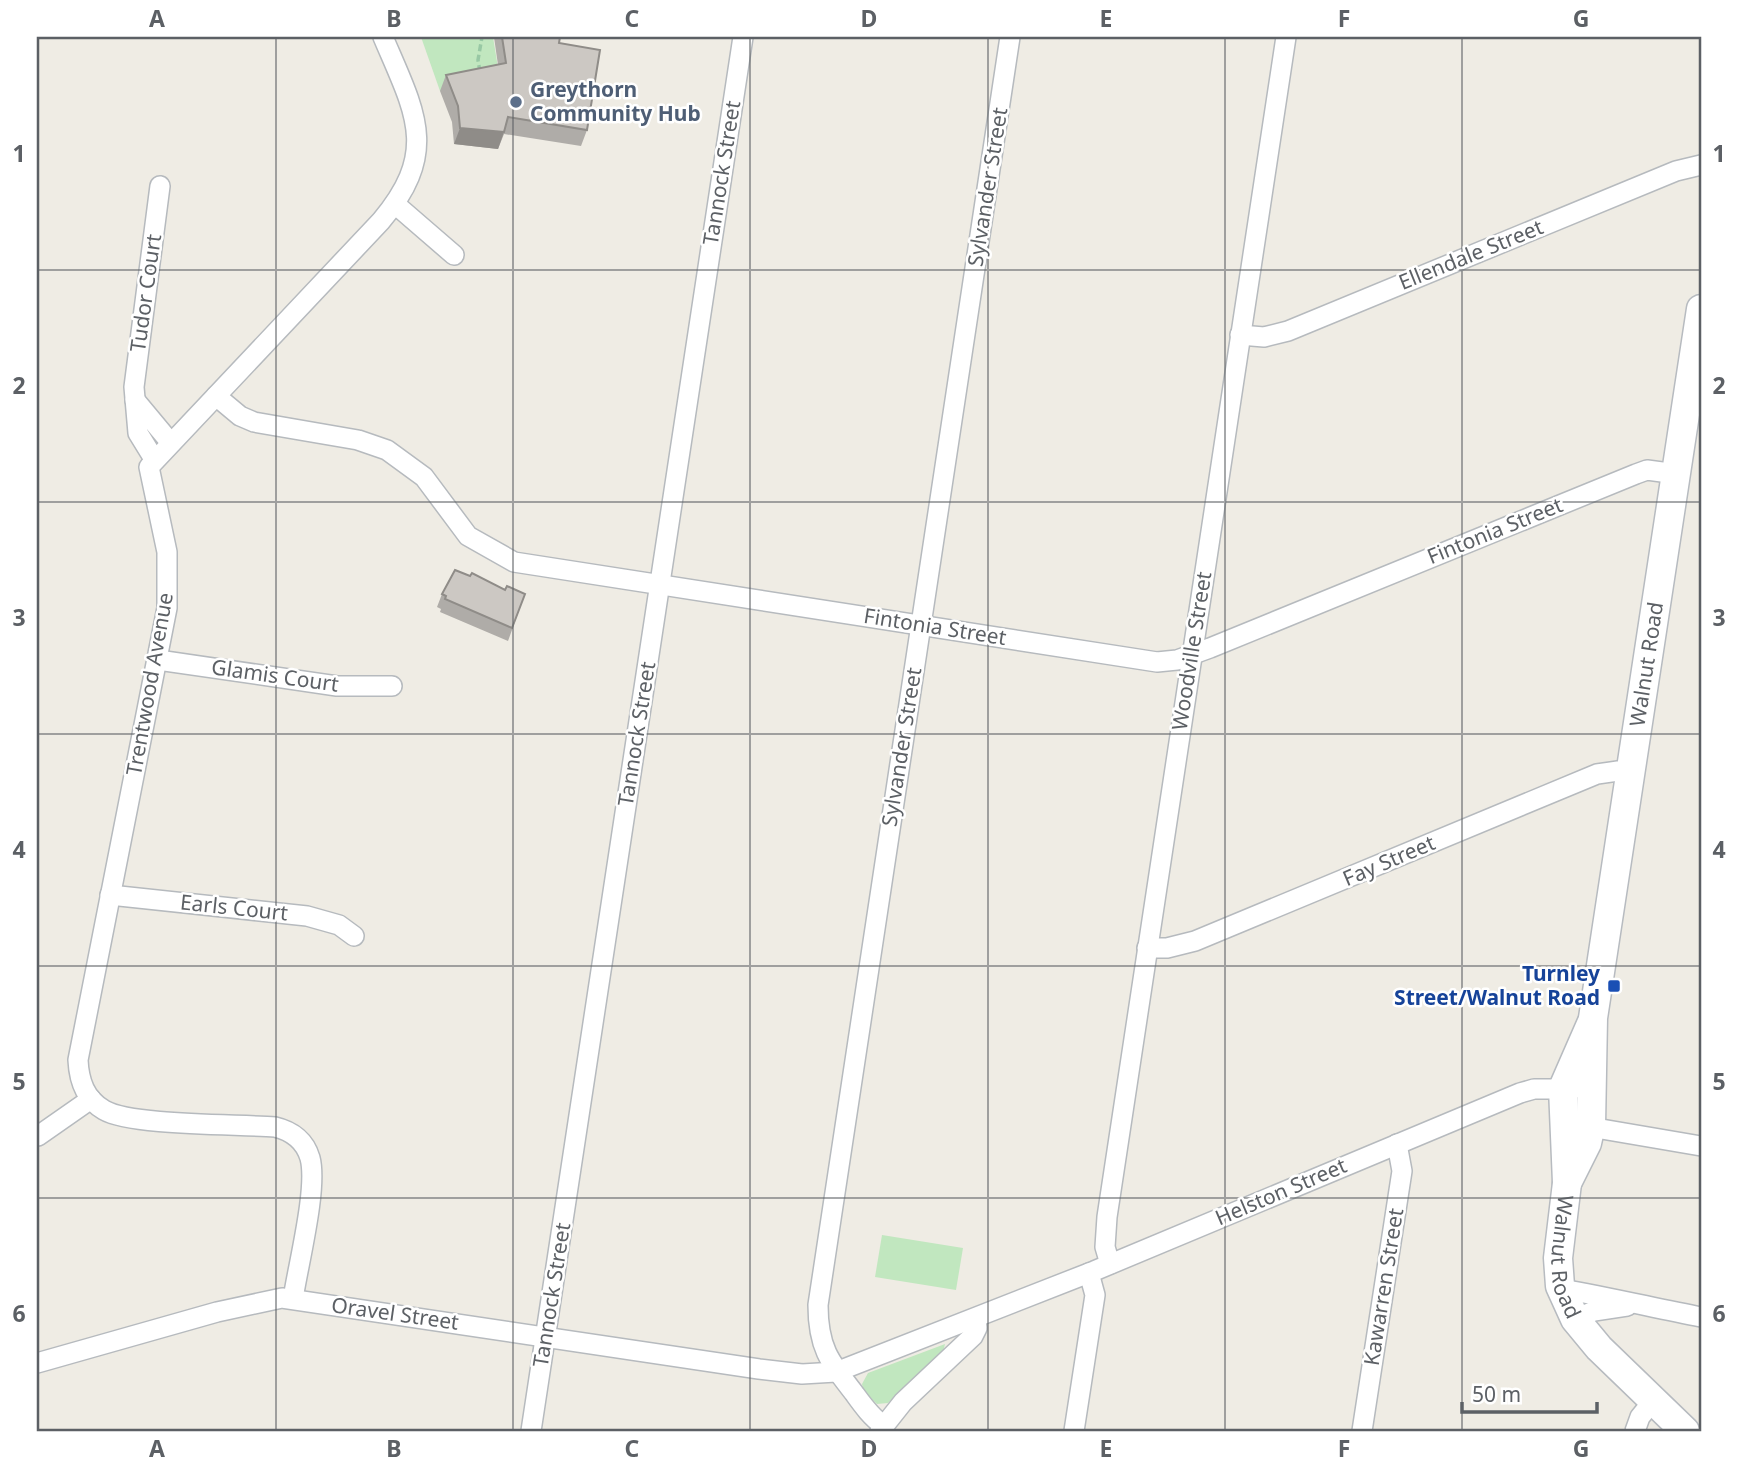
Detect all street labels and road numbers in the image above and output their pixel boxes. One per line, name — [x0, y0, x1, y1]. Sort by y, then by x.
street label: Tannock Street — [696, 98, 746, 247]
street label: Sylvander Street — [961, 105, 1013, 268]
street label: Ellendale Street — [1394, 212, 1547, 296]
street label: Tudor Court — [123, 232, 167, 354]
street label: Fintonia Street — [1423, 490, 1567, 570]
street label: Woodville Street — [1165, 569, 1217, 732]
street label: Trentwood Avenue — [119, 590, 179, 778]
street label: Walnut Road — [1623, 600, 1669, 728]
street label: Fintonia Street — [862, 601, 1009, 651]
street label: Glamis Court — [210, 652, 341, 698]
street label: Tannock Street — [611, 659, 661, 808]
street label: Sylvander Street — [875, 665, 927, 828]
street label: Fay Street — [1338, 828, 1439, 892]
street label: Earls Court — [179, 887, 290, 927]
street label: Helston Street — [1211, 1151, 1351, 1231]
street label: Walnut Road — [1545, 1194, 1588, 1323]
street label: Kawarren Street — [1357, 1206, 1409, 1368]
street label: Tannock Street — [526, 1220, 576, 1369]
street label: Oravel Street — [330, 1290, 461, 1336]

